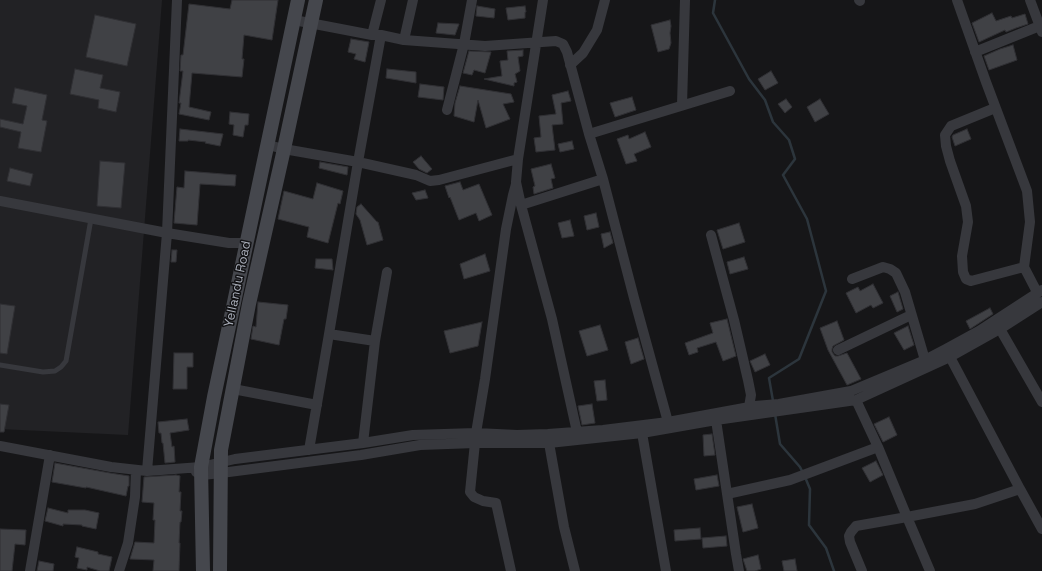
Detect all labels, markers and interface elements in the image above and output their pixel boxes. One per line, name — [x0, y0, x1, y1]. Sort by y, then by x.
street label: Yellandu Road — [221, 239, 255, 329]

